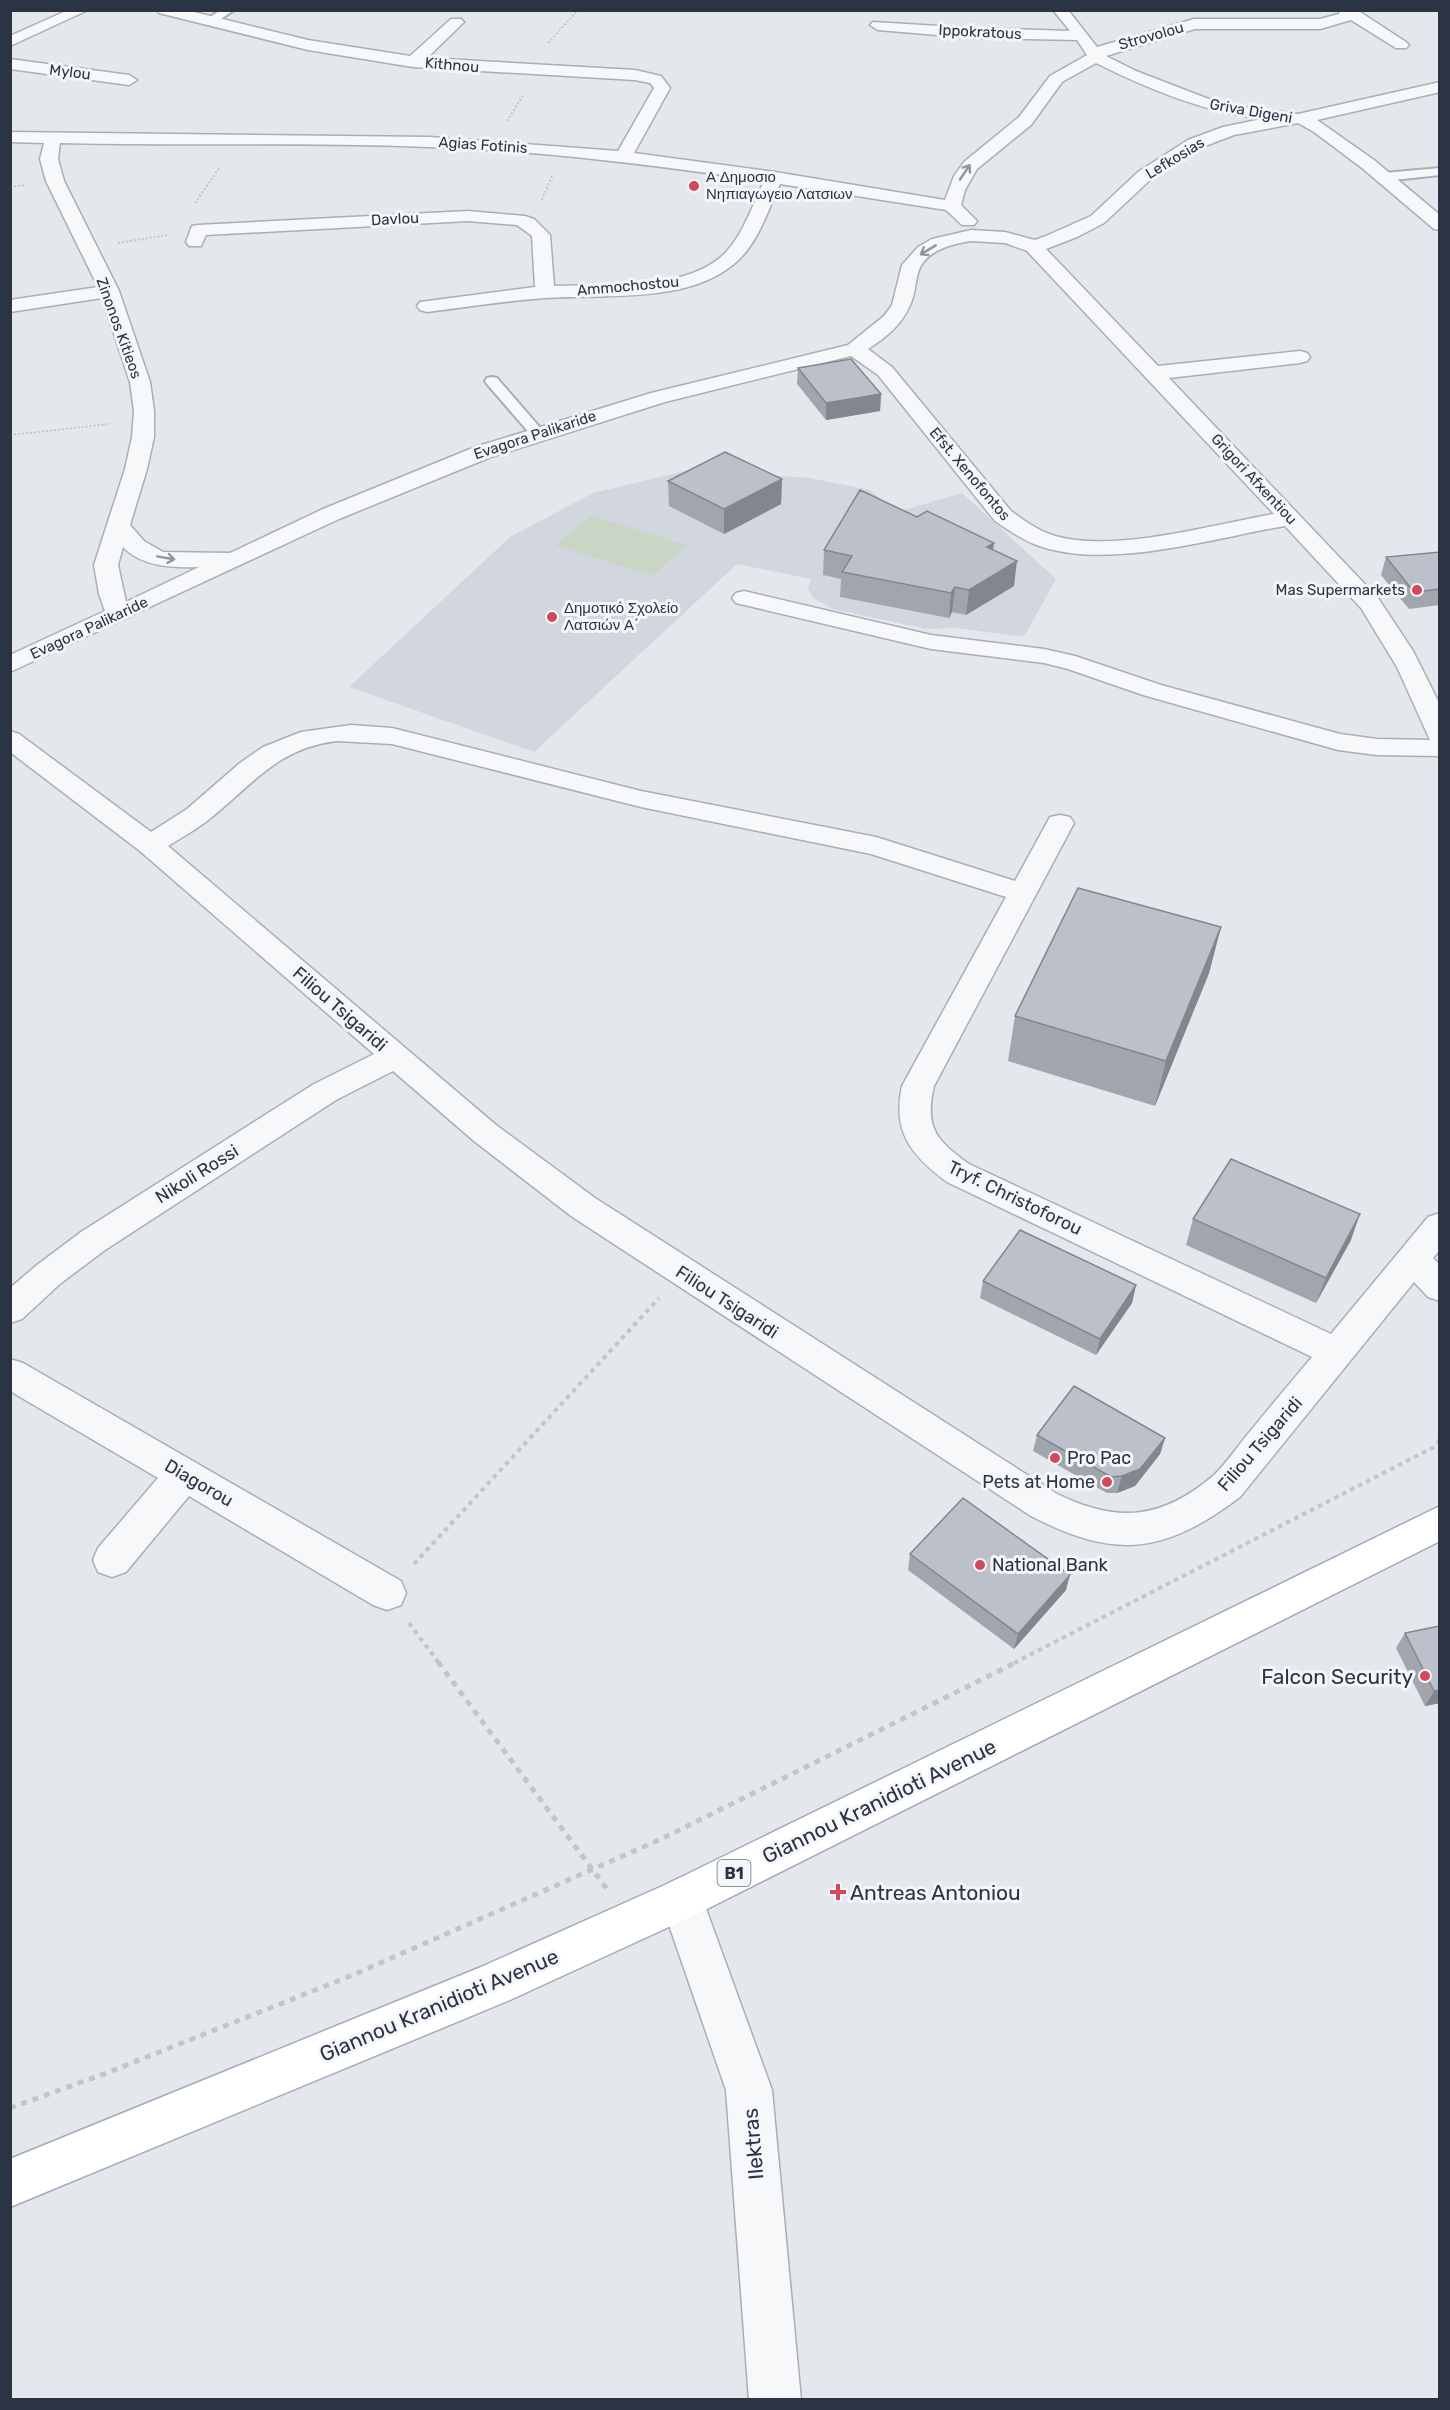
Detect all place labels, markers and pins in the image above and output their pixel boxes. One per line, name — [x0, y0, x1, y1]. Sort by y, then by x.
place label: Α Δημοσιο Νηπιαγωγειο Λατσιων — [706, 168, 852, 203]
marker: Α Δημοσιο Νηπιαγωγειο Λατσιων — [687, 179, 701, 193]
place label: Mas Supermarkets — [1276, 581, 1405, 599]
marker: Mas Supermarkets — [1410, 583, 1424, 597]
place label: Δημοτικό Σχολείο Λατσιών Α΄ — [564, 599, 678, 634]
marker: Δημοτικό Σχολείο Λατσιών Α΄ — [545, 610, 559, 624]
place label: Pro Pac — [1067, 1447, 1131, 1469]
marker: Pro Pac — [1048, 1451, 1062, 1465]
place label: Pets at Home — [982, 1471, 1095, 1493]
marker: Pets at Home — [1100, 1475, 1114, 1489]
place label: National Bank — [992, 1554, 1109, 1576]
marker: National Bank — [973, 1558, 987, 1572]
place label: Falcon Security — [1261, 1664, 1413, 1689]
marker: Falcon Security — [1418, 1669, 1432, 1683]
place label: Antreas Antoniou — [850, 1880, 1021, 1905]
marker: Antreas Antoniou — [831, 1885, 845, 1899]

